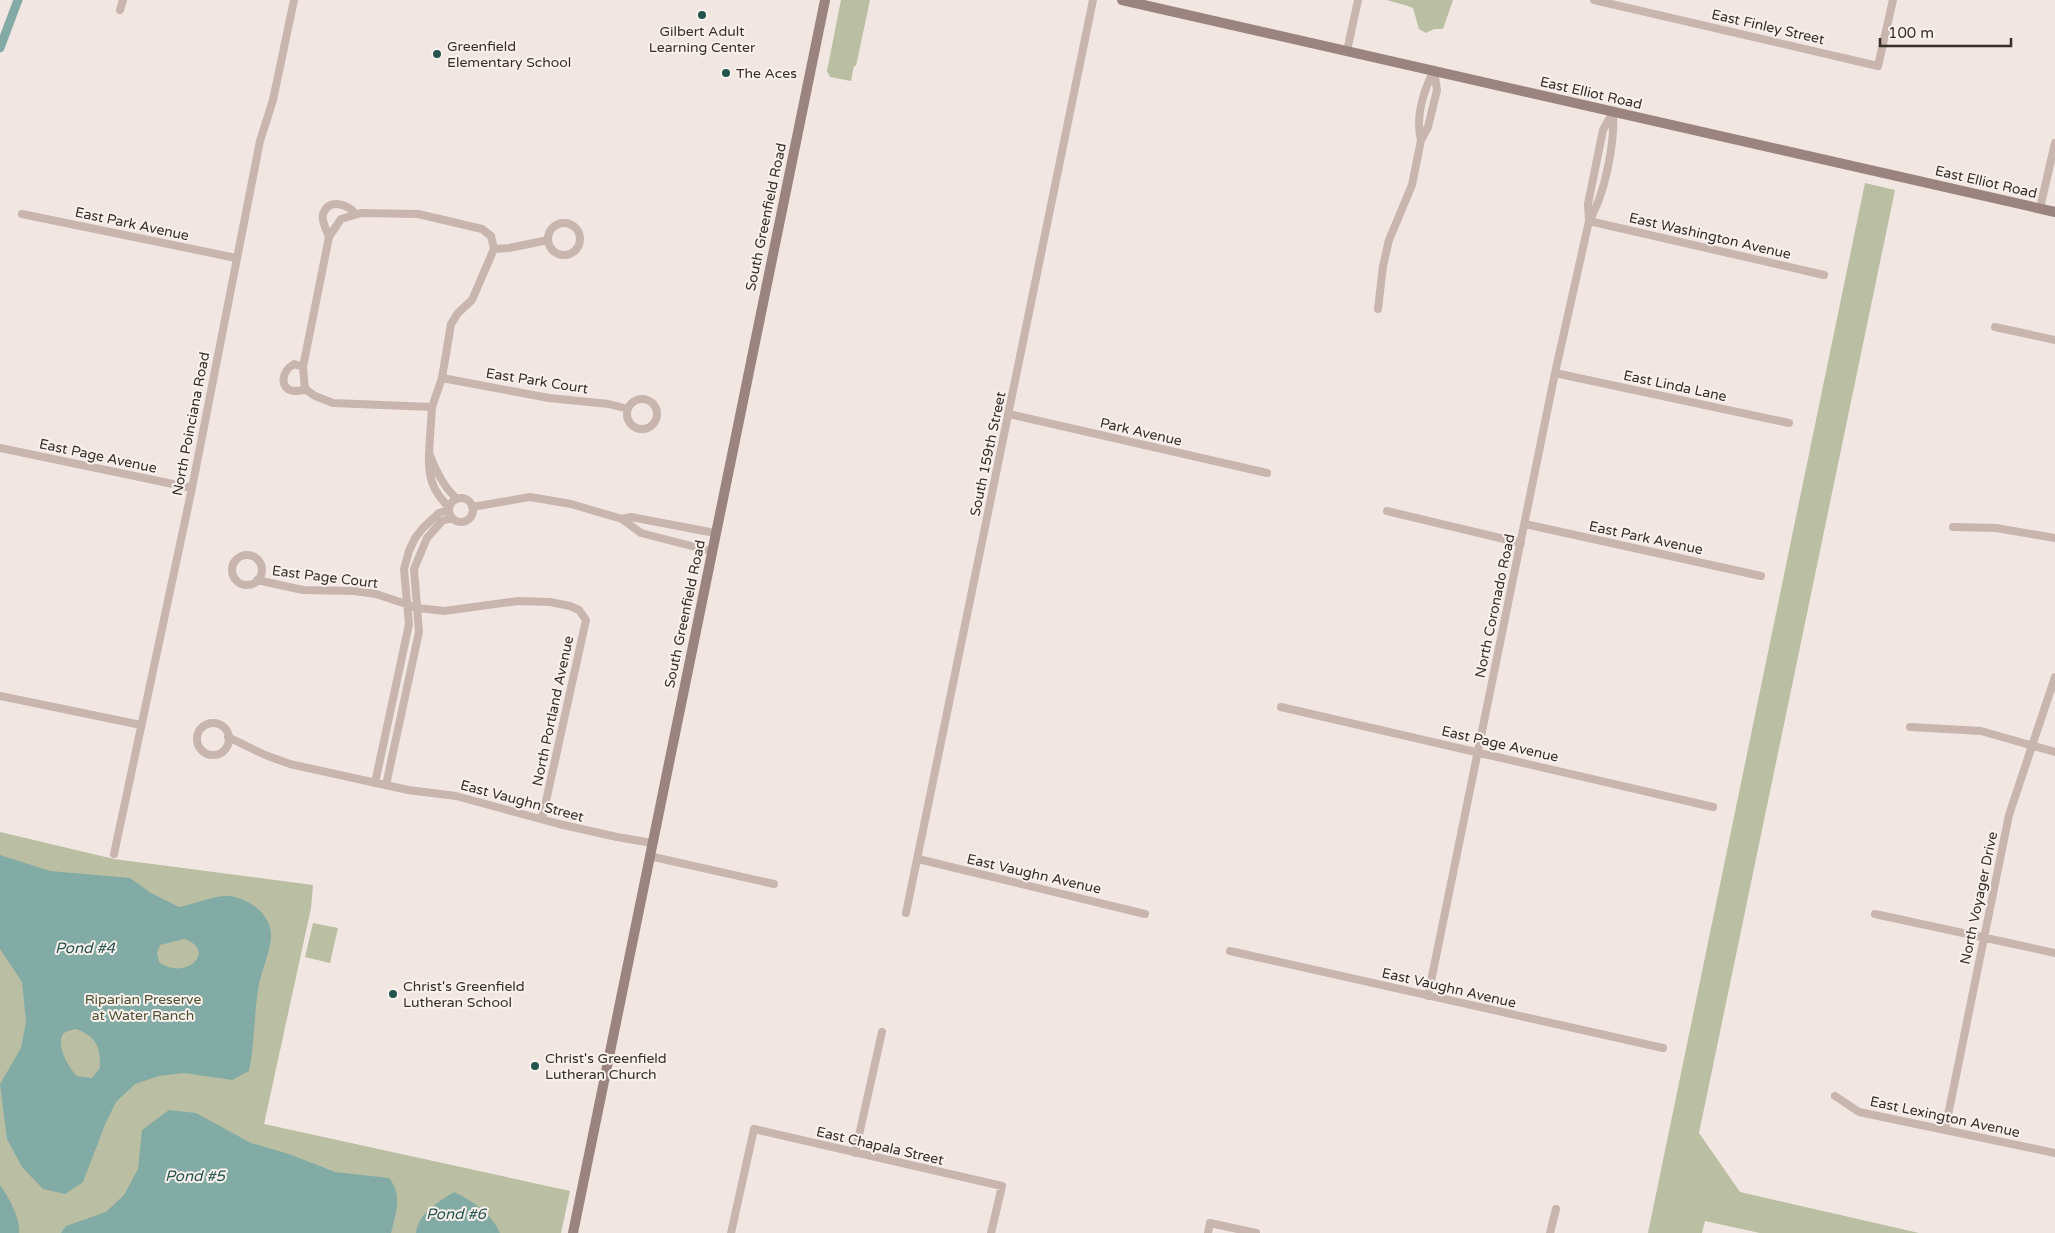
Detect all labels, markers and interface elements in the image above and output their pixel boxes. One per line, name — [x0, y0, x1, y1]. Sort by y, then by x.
street label: East Finley Street — [1710, 6, 1827, 48]
marker: Gilbert Adult Learning Center — [696, 9, 708, 21]
scale bar — [1880, 15, 2011, 47]
place label: Gilbert Adult Learning Center — [649, 23, 756, 56]
text: 100 m — [1888, 24, 1934, 42]
place label: Greenfield Elementary School — [447, 38, 571, 71]
marker: Greenfield Elementary School — [431, 48, 443, 60]
place label: The Aces — [736, 65, 797, 82]
marker: The Aces — [720, 67, 732, 79]
street label: East Elliot Road — [1538, 73, 1644, 113]
street label: South Greenfield Road — [742, 141, 790, 293]
street label: East Elliot Road — [1933, 162, 2039, 202]
street label: East Park Avenue — [73, 204, 191, 244]
street label: East Washington Avenue — [1627, 209, 1793, 263]
street label: North Poinciana Road — [169, 351, 213, 497]
street label: East Park Court — [485, 365, 590, 398]
street label: East Linda Lane — [1622, 367, 1728, 405]
street label: South 159th Street — [966, 389, 1010, 518]
street label: Park Avenue — [1098, 414, 1184, 450]
street label: East Page Avenue — [38, 435, 158, 477]
street label: East Park Avenue — [1587, 518, 1705, 558]
street label: North Coronado Road — [1471, 532, 1519, 680]
street label: South Greenfield Road — [661, 538, 709, 690]
street label: East Page Court — [271, 562, 380, 592]
street label: North Portland Avenue — [529, 634, 577, 788]
street label: East Page Avenue — [1440, 722, 1560, 766]
street label: East Vaughn Street — [458, 776, 586, 826]
street label: North Voyager Drive — [1957, 830, 2001, 966]
street label: East Vaughn Avenue — [965, 850, 1103, 898]
water label: Pond #4 — [55, 939, 116, 957]
street label: East Vaughn Avenue — [1380, 964, 1518, 1012]
place label: Christ's Greenfield Lutheran School — [403, 978, 525, 1011]
marker: Christ's Greenfield Lutheran School — [387, 988, 399, 1000]
park label: Riparian Preserve at Water Ranch — [85, 991, 201, 1024]
place label: Christ's Greenfield Lutheran Church — [545, 1050, 667, 1083]
marker: Christ's Greenfield Lutheran Church — [529, 1060, 541, 1072]
street label: East Lexington Avenue — [1869, 1093, 2022, 1141]
street label: East Chapala Street — [815, 1123, 946, 1169]
water label: Pond #5 — [165, 1167, 227, 1185]
water label: Pond #6 — [426, 1205, 488, 1223]

